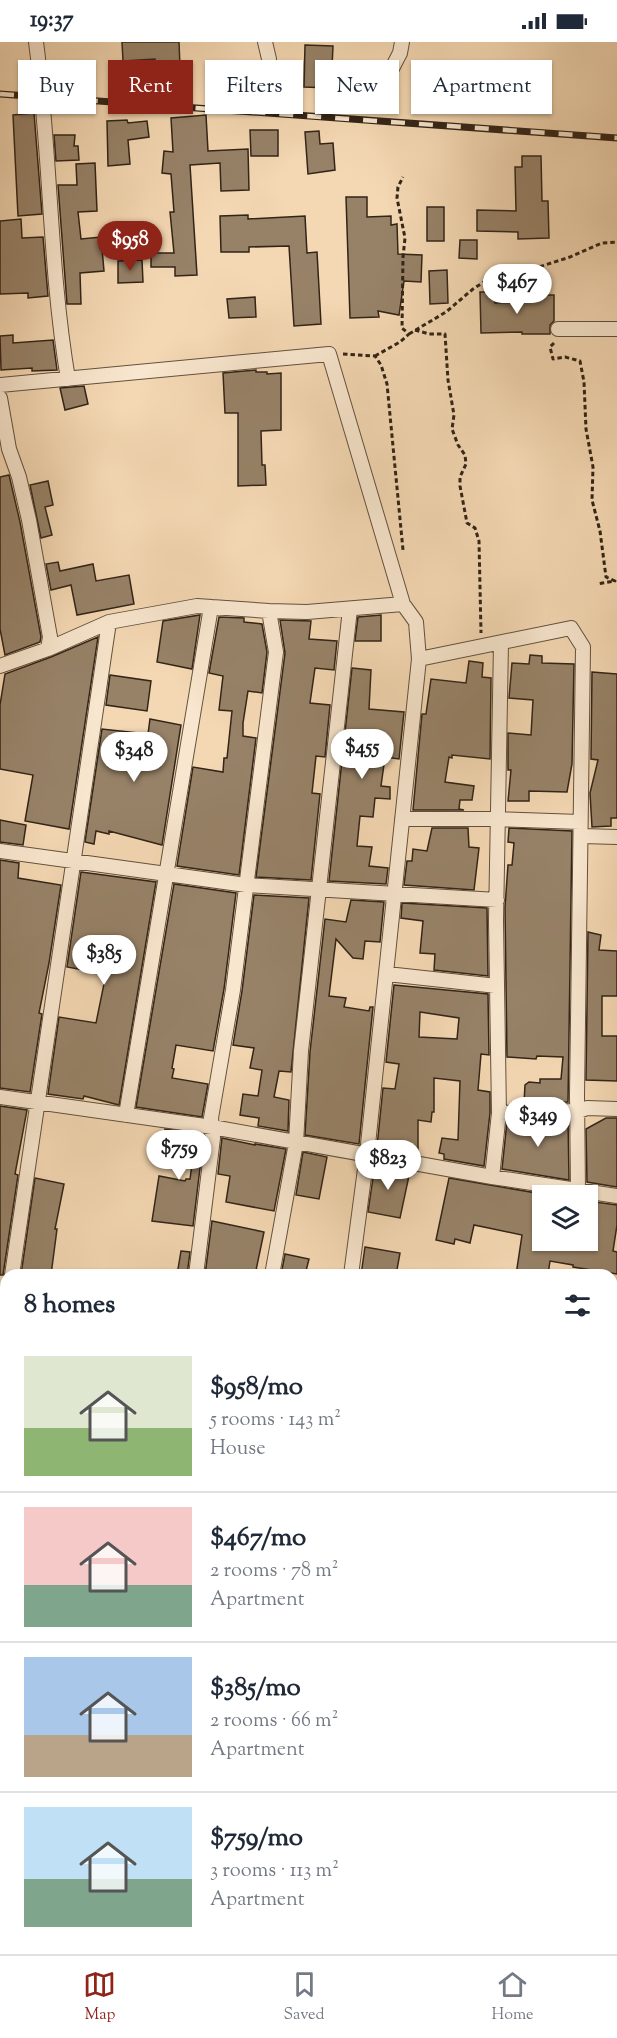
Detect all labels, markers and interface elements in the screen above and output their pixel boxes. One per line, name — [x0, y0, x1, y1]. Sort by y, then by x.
text: 19:37 — [30, 5, 74, 37]
chip: Buy — [18, 60, 96, 114]
chip: Rent — [108, 60, 193, 114]
chip: Filters — [205, 60, 303, 114]
chip: New — [315, 60, 399, 114]
chip: Apartment — [411, 60, 552, 114]
pin: $958 — [94, 221, 166, 272]
text: $958 — [111, 226, 149, 255]
pin: $467 — [481, 264, 553, 315]
text: $467 — [497, 269, 537, 298]
pin: $455 — [326, 729, 398, 780]
pin: $348 — [98, 732, 170, 783]
text: $455 — [345, 734, 379, 763]
text: $348 — [115, 737, 153, 766]
pin: $385 — [68, 935, 140, 986]
text: $385 — [86, 940, 122, 969]
pin: $349 — [502, 1097, 574, 1148]
text: $349 — [519, 1102, 557, 1131]
pin: $759 — [143, 1130, 215, 1181]
text: $759 — [160, 1135, 198, 1164]
pin: $823 — [352, 1140, 424, 1191]
text: $823 — [369, 1145, 407, 1174]
map controls — [532, 1185, 598, 1251]
button: layers — [532, 1185, 598, 1251]
text: 8 homes — [24, 1287, 115, 1324]
icon: filters — [561, 1289, 594, 1322]
text: $958/mo — [210, 1369, 303, 1406]
icon: home — [72, 1380, 144, 1452]
text: 5 rooms · 143 m² — [210, 1406, 341, 1435]
text: House — [210, 1435, 265, 1464]
text: $467/mo — [210, 1520, 306, 1557]
icon: home — [72, 1531, 144, 1603]
text: 2 rooms · 78 m² — [210, 1557, 339, 1586]
text: Apartment — [210, 1586, 305, 1615]
text: $385/mo — [210, 1670, 301, 1707]
icon: home — [72, 1681, 144, 1753]
text: 2 rooms · 66 m² — [210, 1707, 338, 1736]
text: Apartment — [210, 1736, 305, 1765]
text: $759/mo — [210, 1820, 303, 1857]
icon: home — [72, 1831, 144, 1903]
text: 3 rooms · 113 m² — [210, 1857, 339, 1886]
text: Apartment — [210, 1886, 305, 1915]
tab: Map — [83, 1968, 116, 2027]
tab: Saved — [283, 1968, 325, 2027]
tab: Home — [492, 1968, 533, 2027]

